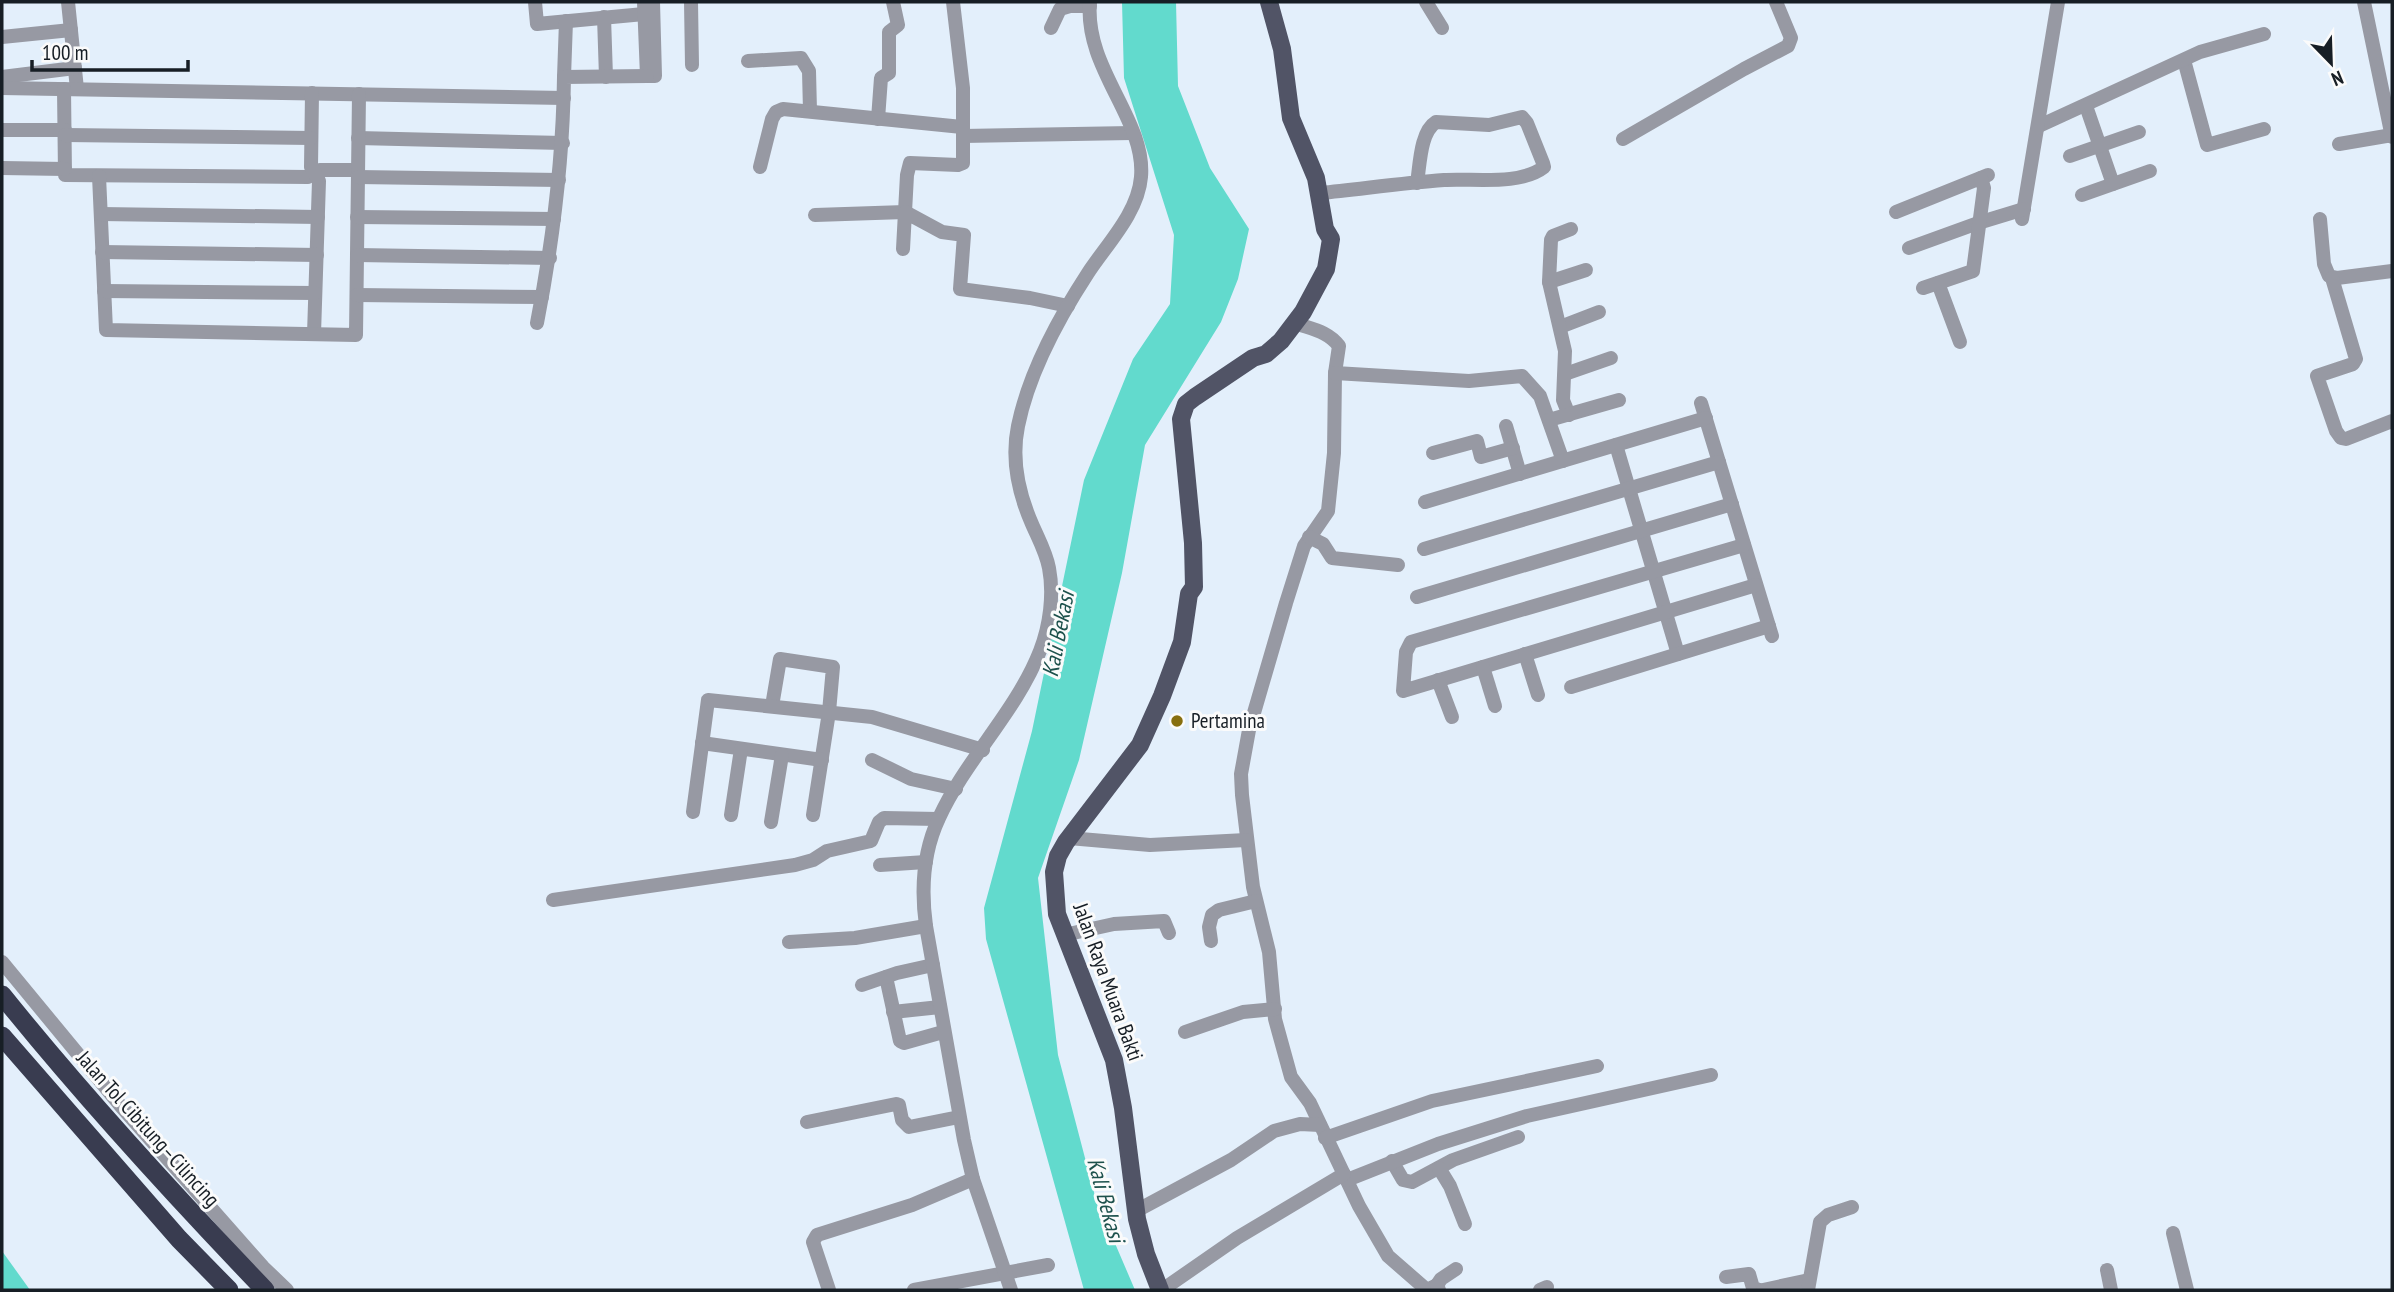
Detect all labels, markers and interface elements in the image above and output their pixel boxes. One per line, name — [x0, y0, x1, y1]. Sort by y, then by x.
scale bar — [32, 28, 187, 72]
north arrow — [2296, 28, 2366, 98]
text: 100 m — [42, 39, 88, 66]
text: N — [2328, 66, 2347, 92]
water label: Kali Bekasi — [1035, 586, 1081, 679]
place label: Pertamina — [1191, 707, 1265, 734]
marker: Pertamina — [1169, 713, 1185, 729]
street label: Jalan Raya Muara Bakti — [1067, 898, 1150, 1064]
street label: Jalan Tol Cibitung–Cilincing — [70, 1044, 226, 1212]
water label: Kali Bekasi — [1081, 1154, 1132, 1248]

